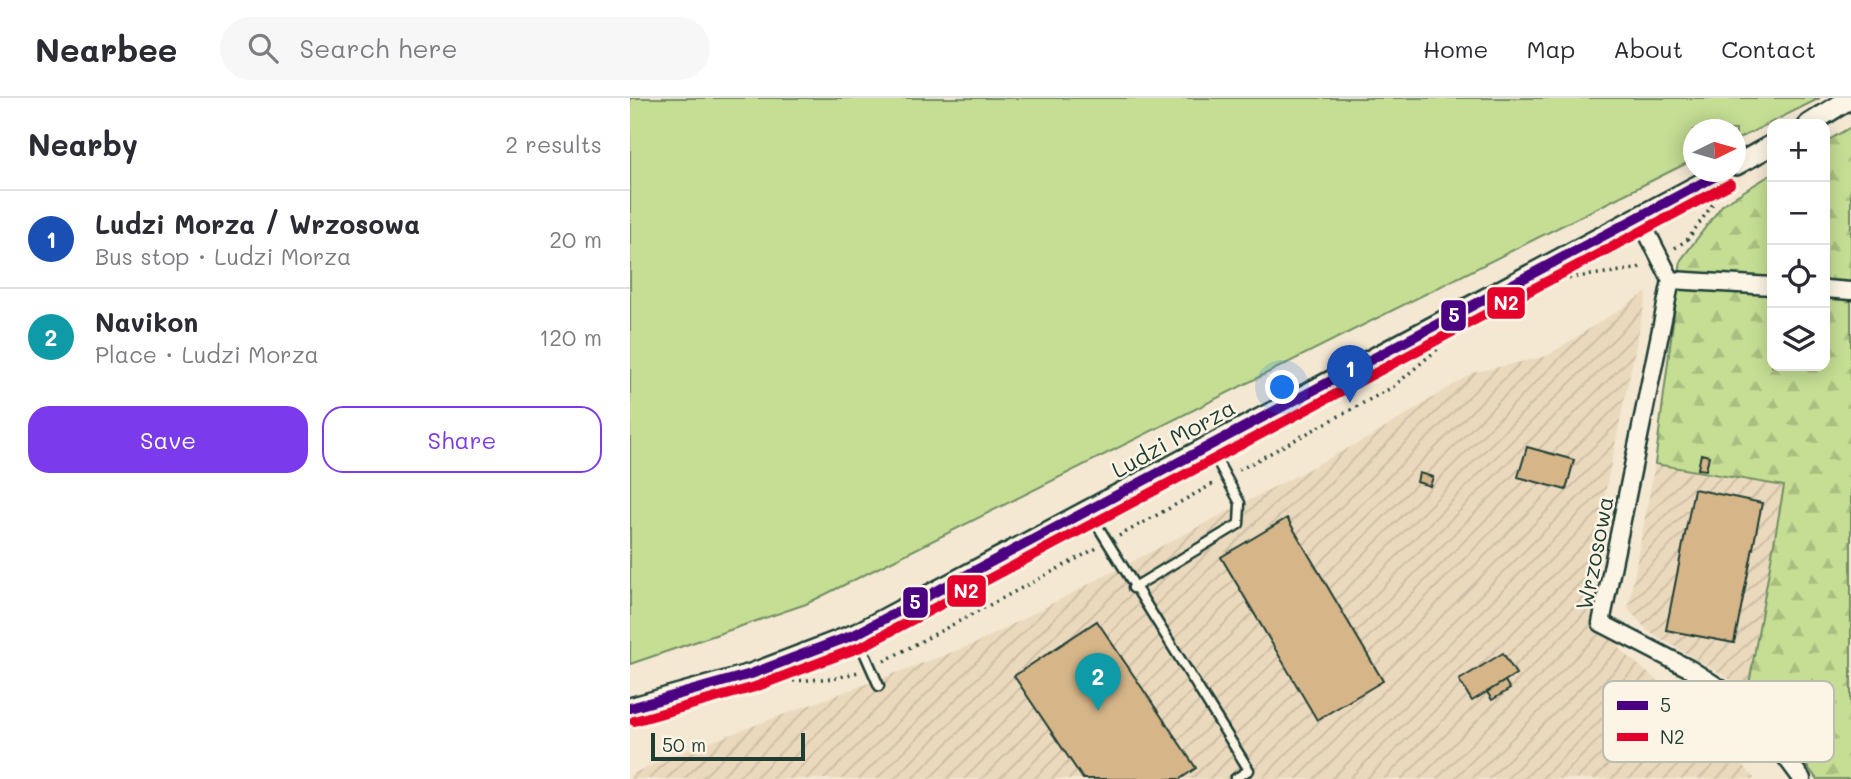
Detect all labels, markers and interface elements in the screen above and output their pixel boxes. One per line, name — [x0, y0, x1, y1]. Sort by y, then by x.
search box — [220, 17, 710, 80]
text: Nearbee — [35, 27, 178, 70]
icon: search — [244, 29, 282, 67]
text: Search here — [300, 31, 458, 65]
text: Home — [1423, 33, 1488, 64]
text: Map — [1526, 33, 1575, 64]
text: About — [1613, 33, 1683, 64]
text: Contact — [1721, 33, 1816, 64]
north arrow — [1683, 119, 1746, 182]
map controls — [1767, 119, 1830, 371]
button: + — [1767, 119, 1830, 182]
text: Nearby — [28, 124, 138, 164]
text: 2 results — [505, 129, 602, 159]
button: − — [1767, 182, 1830, 245]
text: Ludzi Morza / Wrzosowa — [95, 207, 420, 241]
text: 1 — [46, 224, 56, 254]
text: 20 m — [549, 224, 602, 254]
text: Bus stop · Ludzi Morza — [95, 241, 351, 271]
button: locate — [1767, 245, 1830, 308]
line badge: N2 — [1486, 286, 1526, 320]
text: N2 — [1493, 290, 1519, 315]
line badge: 5 — [1440, 299, 1467, 332]
text: 5 — [1448, 302, 1460, 327]
text: Navikon — [95, 305, 198, 339]
button: layers — [1767, 308, 1830, 371]
text: 2 — [45, 322, 57, 352]
text: 120 m — [539, 322, 602, 352]
text: Place · Ludzi Morza — [95, 339, 319, 369]
pin: 1 — [1327, 345, 1373, 403]
your location — [1265, 370, 1299, 404]
street label: Ludzi Morza — [1106, 392, 1240, 484]
button: Save — [28, 406, 308, 473]
button: Share — [322, 406, 602, 473]
street label: Wrzosowa — [1568, 494, 1620, 612]
line badge: N2 — [946, 574, 987, 608]
text: N2 — [953, 578, 979, 603]
line badge: 5 — [902, 586, 929, 619]
text: 5 — [909, 589, 921, 614]
pin: 2 — [1075, 653, 1121, 711]
legend — [1603, 681, 1834, 762]
text: 5 — [1660, 692, 1671, 717]
text: N2 — [1660, 724, 1685, 749]
scale bar — [651, 730, 805, 762]
text: 50 m — [662, 732, 706, 757]

